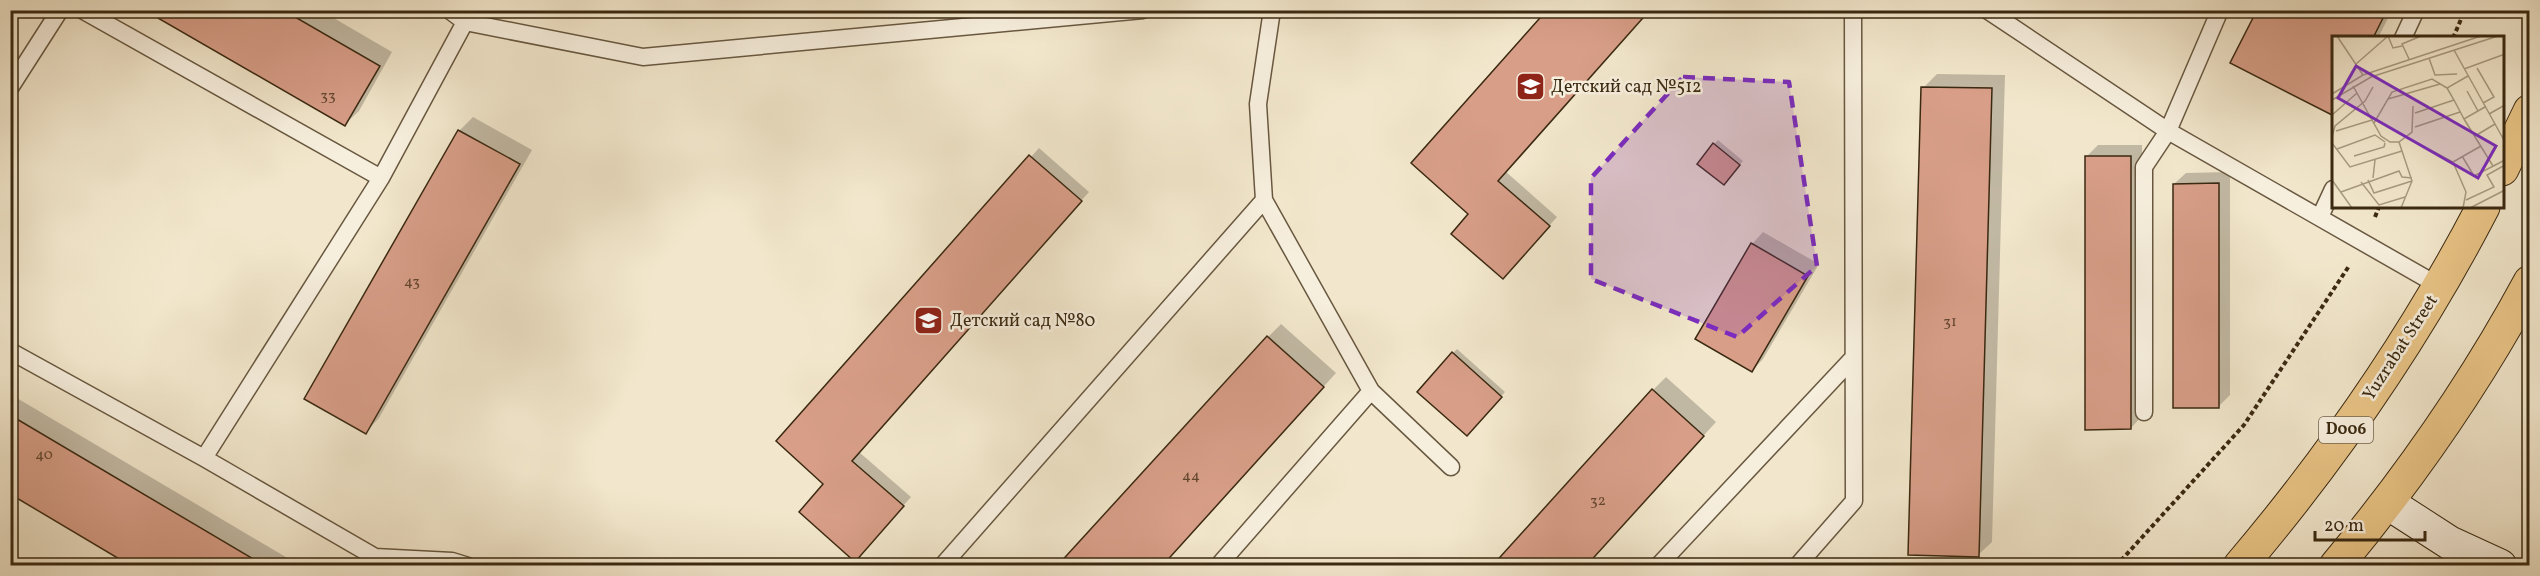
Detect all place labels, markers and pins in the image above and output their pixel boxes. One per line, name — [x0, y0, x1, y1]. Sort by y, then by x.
school or university icon: Детский сад №512 — [1514, 71, 1546, 103]
place label: Детский сад №512 — [1551, 75, 1702, 100]
school or university icon: Детский сад №80 — [913, 305, 945, 337]
place label: Детский сад №80 — [950, 309, 1096, 334]

